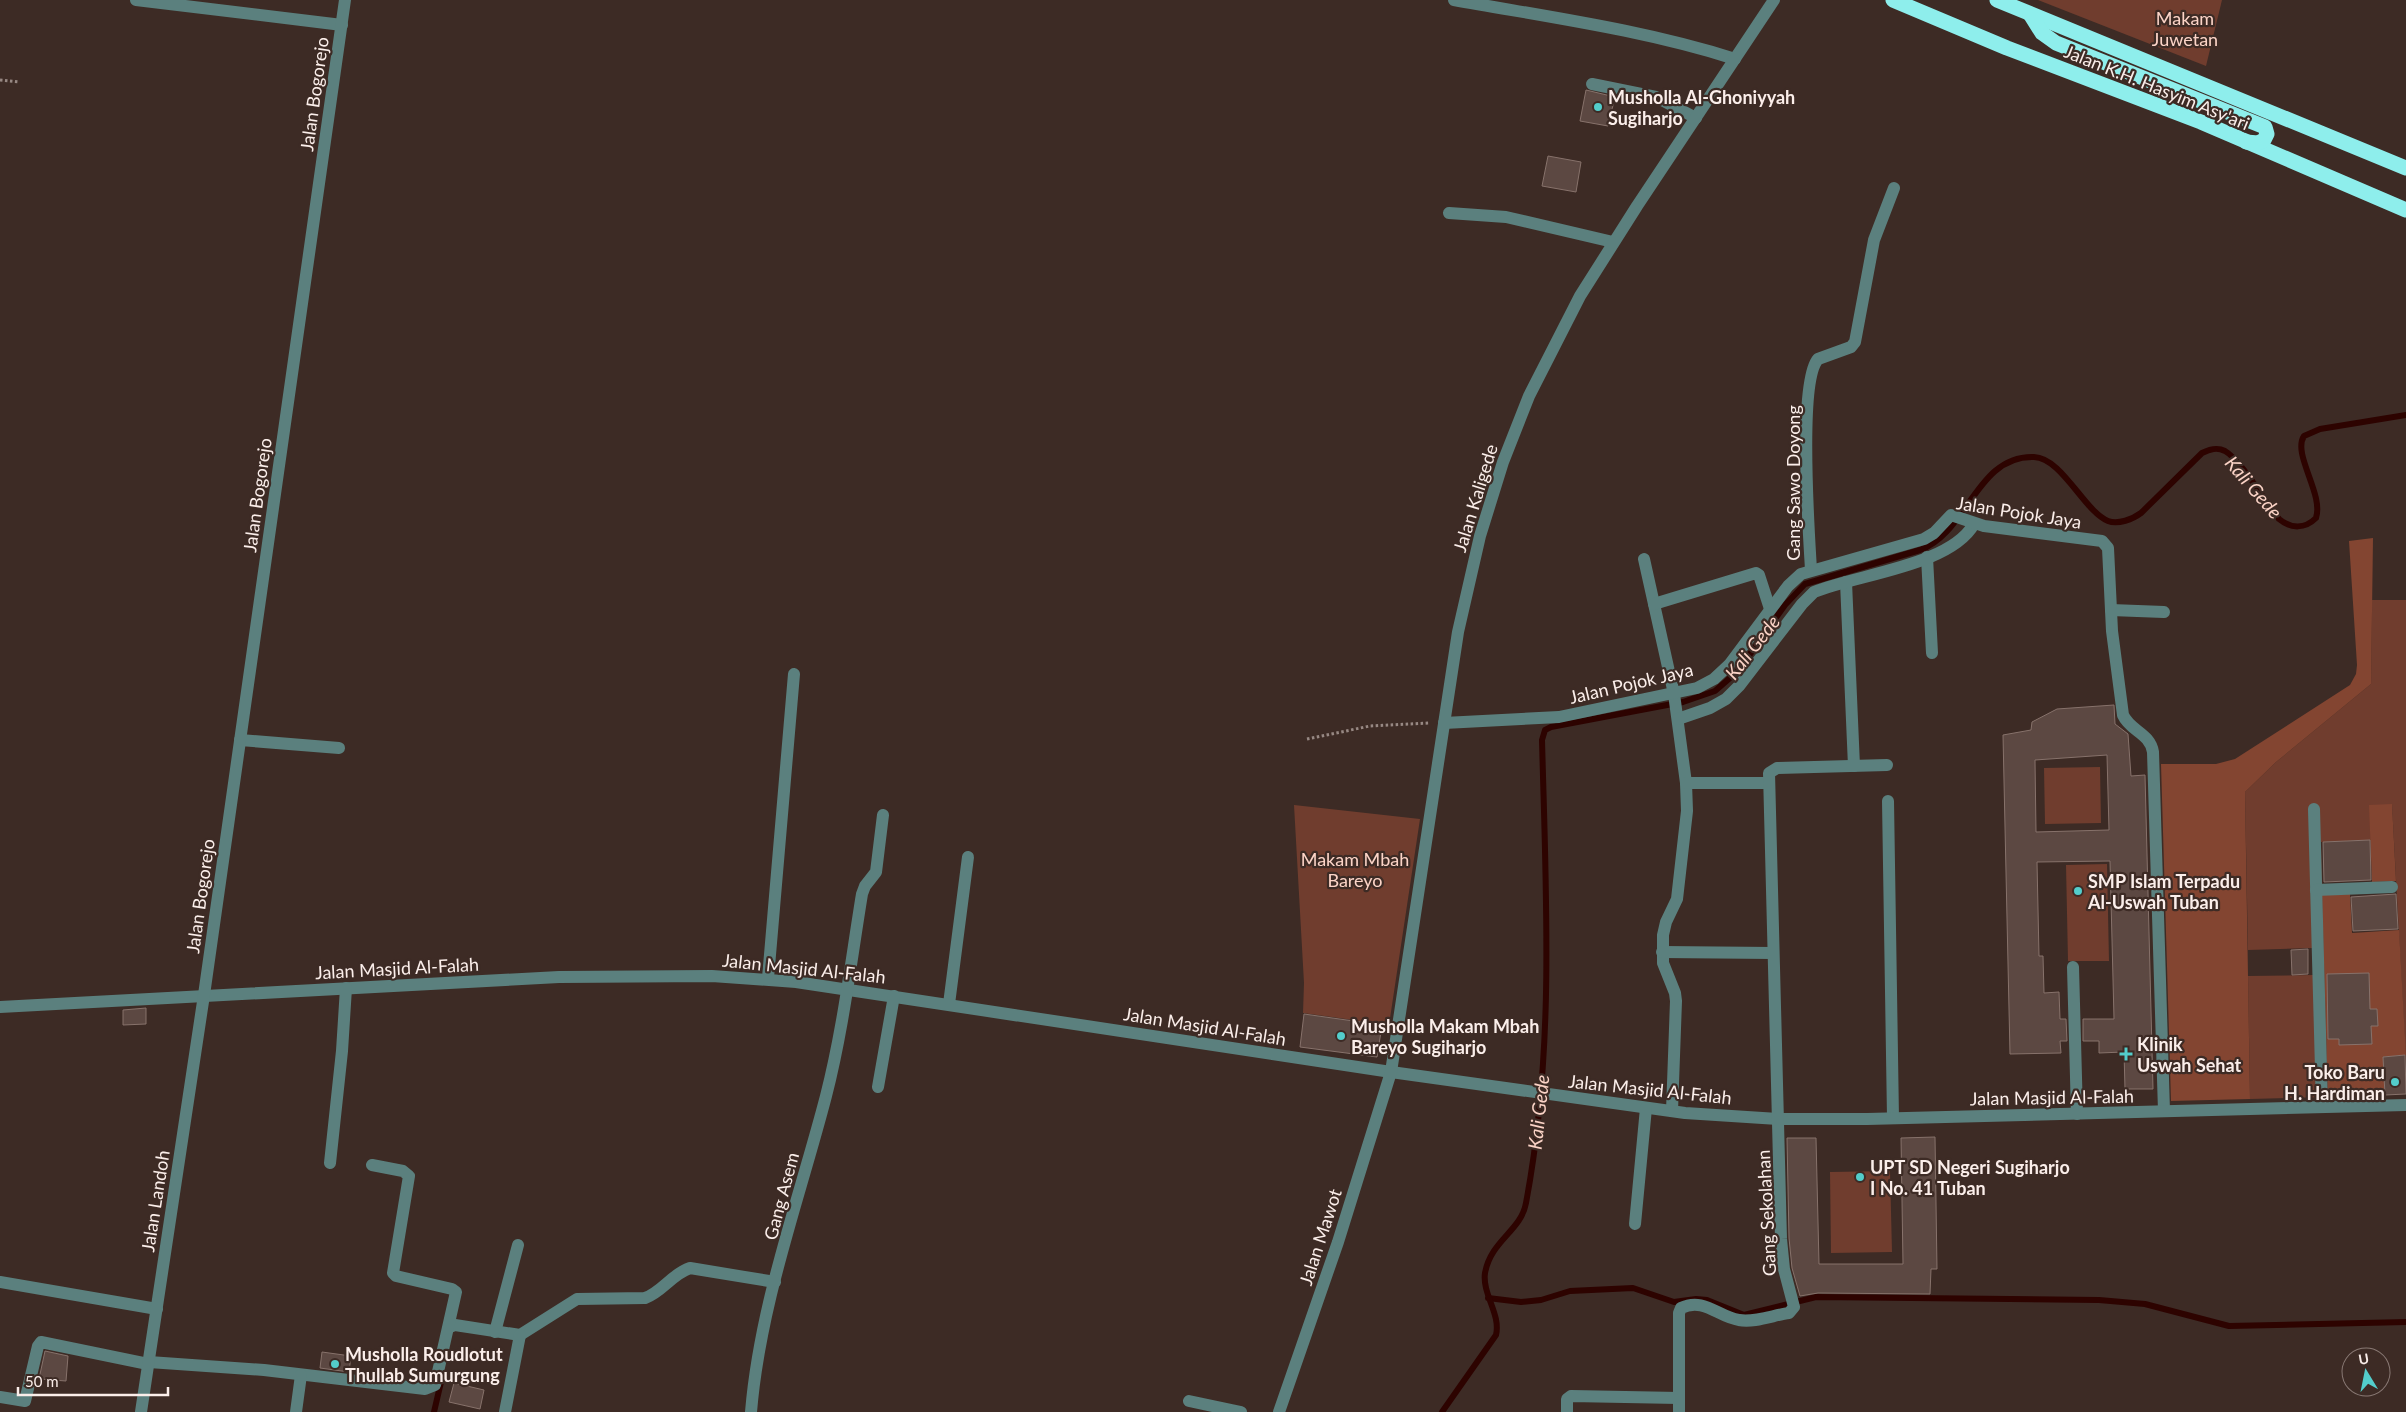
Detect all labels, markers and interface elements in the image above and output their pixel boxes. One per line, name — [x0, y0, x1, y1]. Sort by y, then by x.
park label: Makam Juwetan — [2152, 7, 2218, 50]
street label: Jalan Bogorejo — [295, 35, 333, 153]
street label: Jalan K.H. Hasyim Asy'ari — [2061, 40, 2253, 134]
place label: Musholla Al-Ghoniyyah Sugiharjo — [1608, 86, 1795, 129]
marker: Musholla Al-Ghoniyyah Sugiharjo — [1592, 101, 1604, 113]
street label: Gang Sawo Doyong — [1782, 405, 1804, 561]
street label: Jalan Bogorejo — [238, 436, 276, 554]
street label: Jalan Kaligede — [1448, 441, 1502, 555]
water label: Kali Gede — [2221, 451, 2287, 523]
street label: Jalan Pojok Jaya — [1955, 491, 2083, 533]
water label: Kali Gede — [1720, 610, 1784, 684]
street label: Jalan Pojok Jaya — [1567, 658, 1695, 708]
street label: Jalan Bogorejo — [181, 837, 219, 955]
park label: Makam Mbah Bareyo — [1301, 848, 1409, 891]
place label: SMP Islam Terpadu Al-Uswah Tuban — [2087, 870, 2240, 913]
marker: SMP Islam Terpadu Al-Uswah Tuban — [2072, 885, 2084, 897]
street label: Jalan Masjid Al-Falah — [721, 948, 887, 988]
street label: Jalan Masjid Al-Falah — [314, 953, 480, 983]
street label: Jalan Masjid Al-Falah — [1122, 1002, 1288, 1050]
place label: Musholla Makam Mbah Bareyo Sugiharjo — [1351, 1015, 1539, 1058]
marker: Musholla Makam Mbah Bareyo Sugiharjo — [1335, 1030, 1347, 1042]
place label: Klinik Uswah Sehat — [2137, 1033, 2241, 1076]
marker: Klinik Uswah Sehat — [2119, 1047, 2133, 1061]
place label: Toko Baru H. Hardiman — [2284, 1061, 2385, 1104]
street label: Jalan Masjid Al-Falah — [1567, 1069, 1733, 1109]
water label: Kali Gede — [1523, 1073, 1553, 1151]
marker: Toko Baru H. Hardiman — [2389, 1076, 2401, 1088]
street label: Jalan Masjid Al-Falah — [1970, 1085, 2134, 1109]
street label: Jalan Landoh — [136, 1149, 174, 1253]
street label: Gang Sekolahan — [1752, 1149, 1780, 1277]
street label: Gang Asem — [759, 1150, 803, 1242]
place label: UPT SD Negeri Sugiharjo I No. 41 Tuban — [1870, 1156, 2070, 1199]
marker: UPT SD Negeri Sugiharjo I No. 41 Tuban — [1854, 1171, 1866, 1183]
street label: Jalan Mawot — [1294, 1186, 1346, 1288]
place label: Musholla Roudlotut Thullab Sumurgung — [345, 1343, 503, 1386]
north arrow — [2341, 1347, 2391, 1397]
text: U — [2357, 1349, 2370, 1368]
marker: Musholla Roudlotut Thullab Sumurgung — [329, 1358, 341, 1370]
scale bar — [18, 1364, 168, 1396]
text: 50 m — [25, 1372, 59, 1390]

